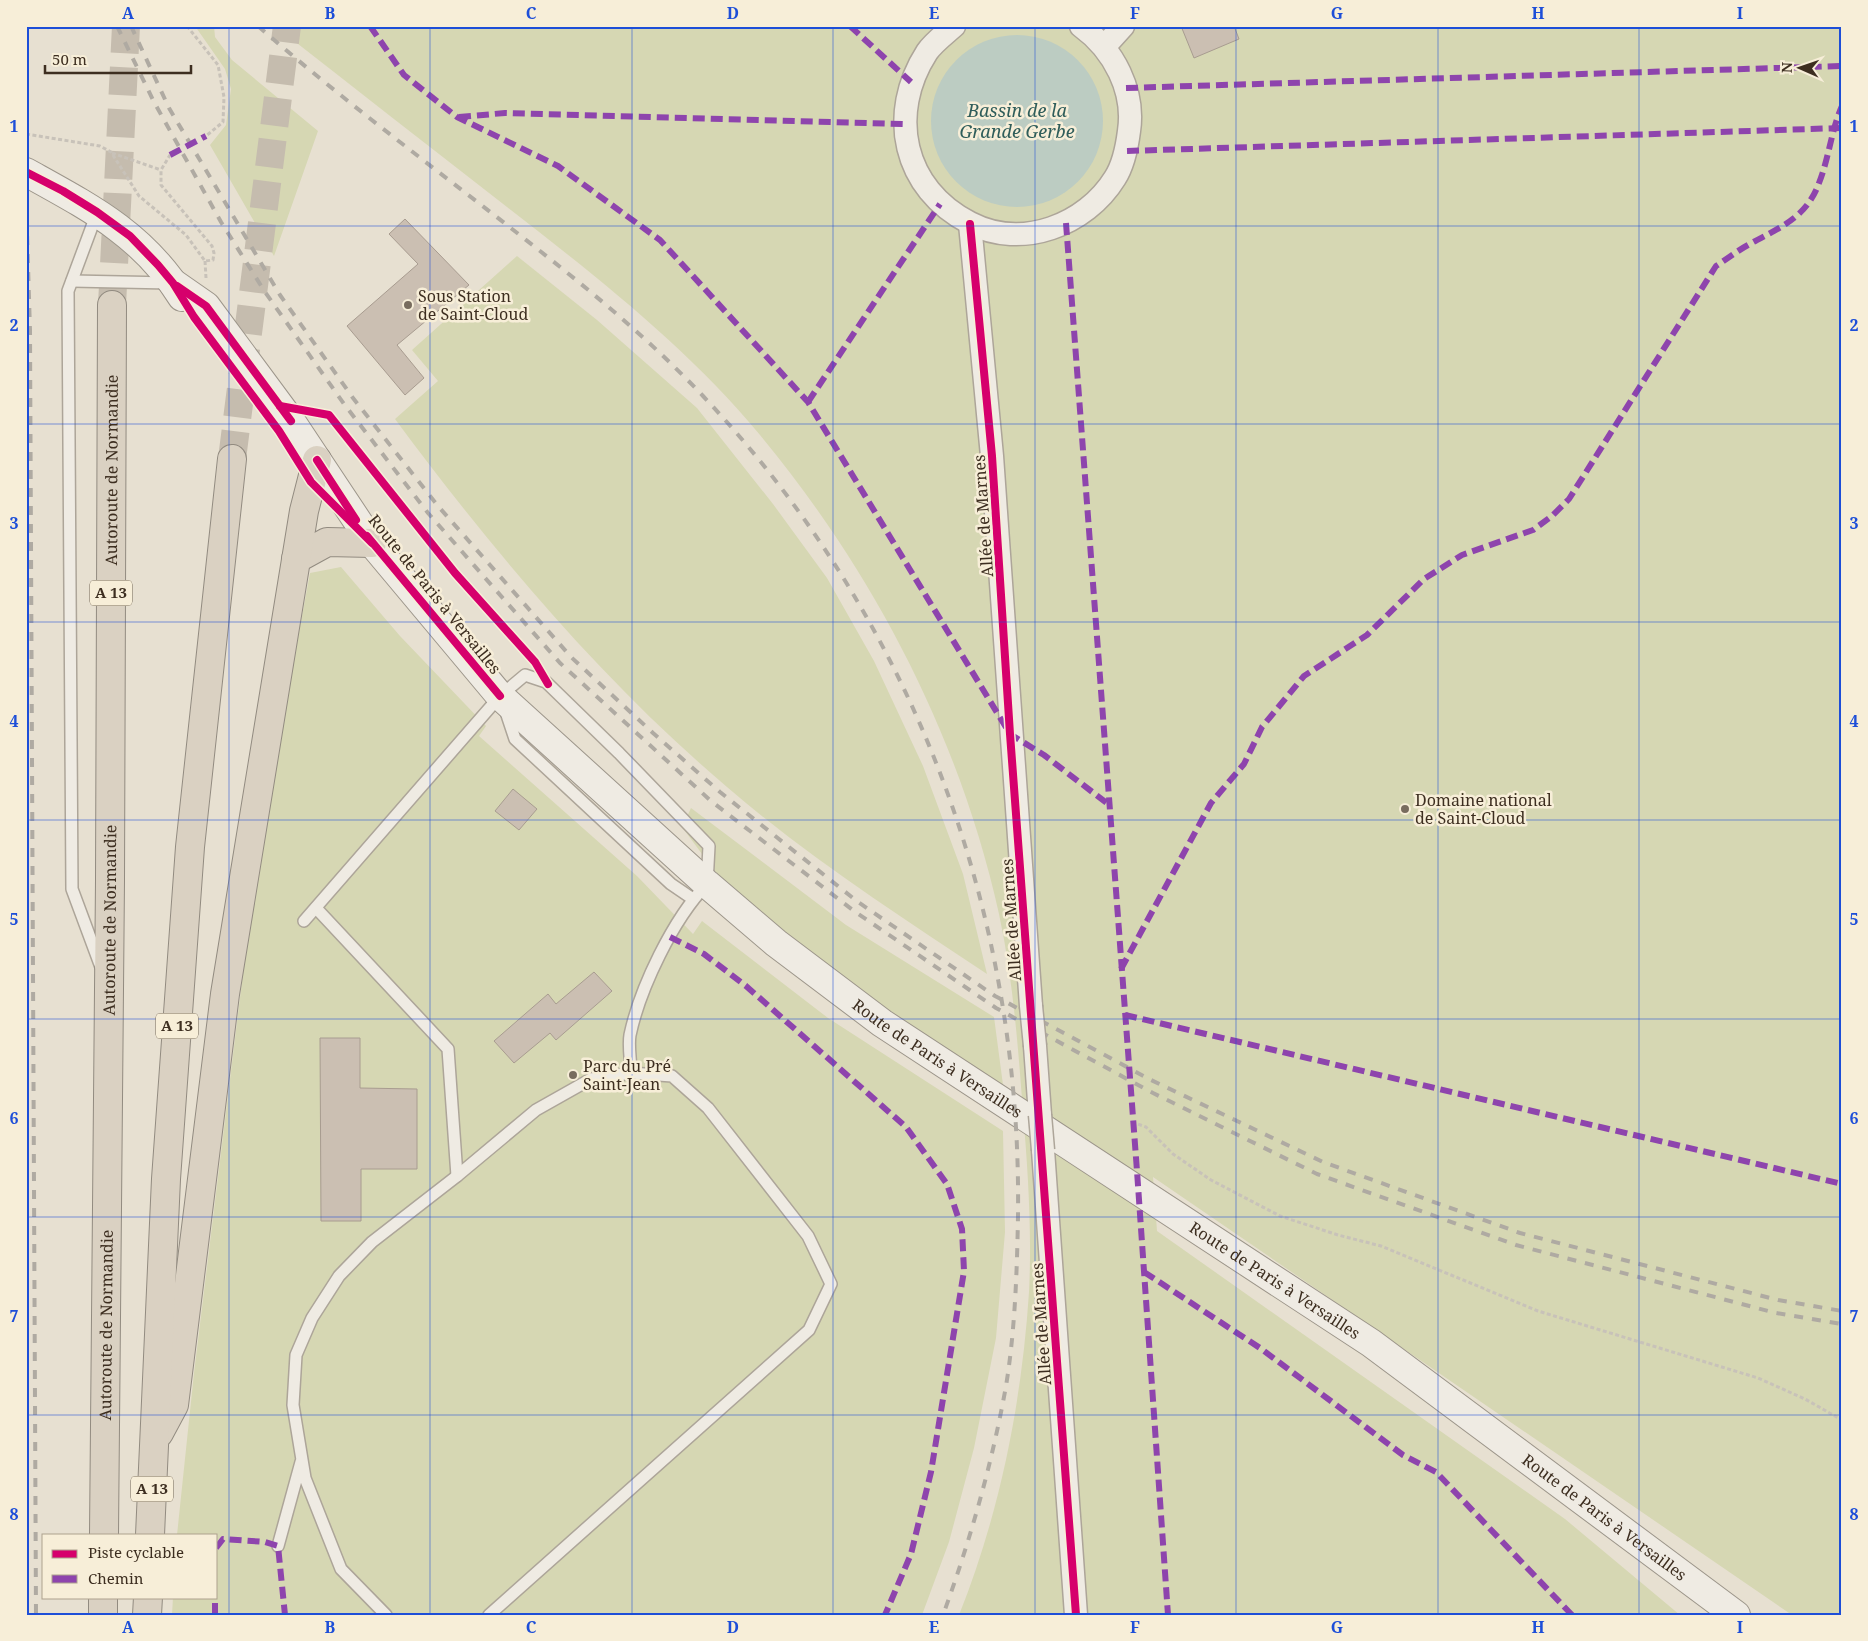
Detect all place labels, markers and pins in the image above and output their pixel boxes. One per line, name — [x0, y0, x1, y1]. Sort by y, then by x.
place label: Sous Station de Saint-Cloud — [418, 285, 528, 325]
marker: Sous Station de Saint-Cloud — [402, 299, 414, 311]
place label: Domaine national de Saint-Cloud — [1415, 789, 1552, 829]
marker: Domaine national de Saint-Cloud — [1399, 803, 1411, 815]
place label: Parc du Pré Saint-Jean — [583, 1055, 671, 1095]
marker: Parc du Pré Saint-Jean — [567, 1069, 579, 1081]

